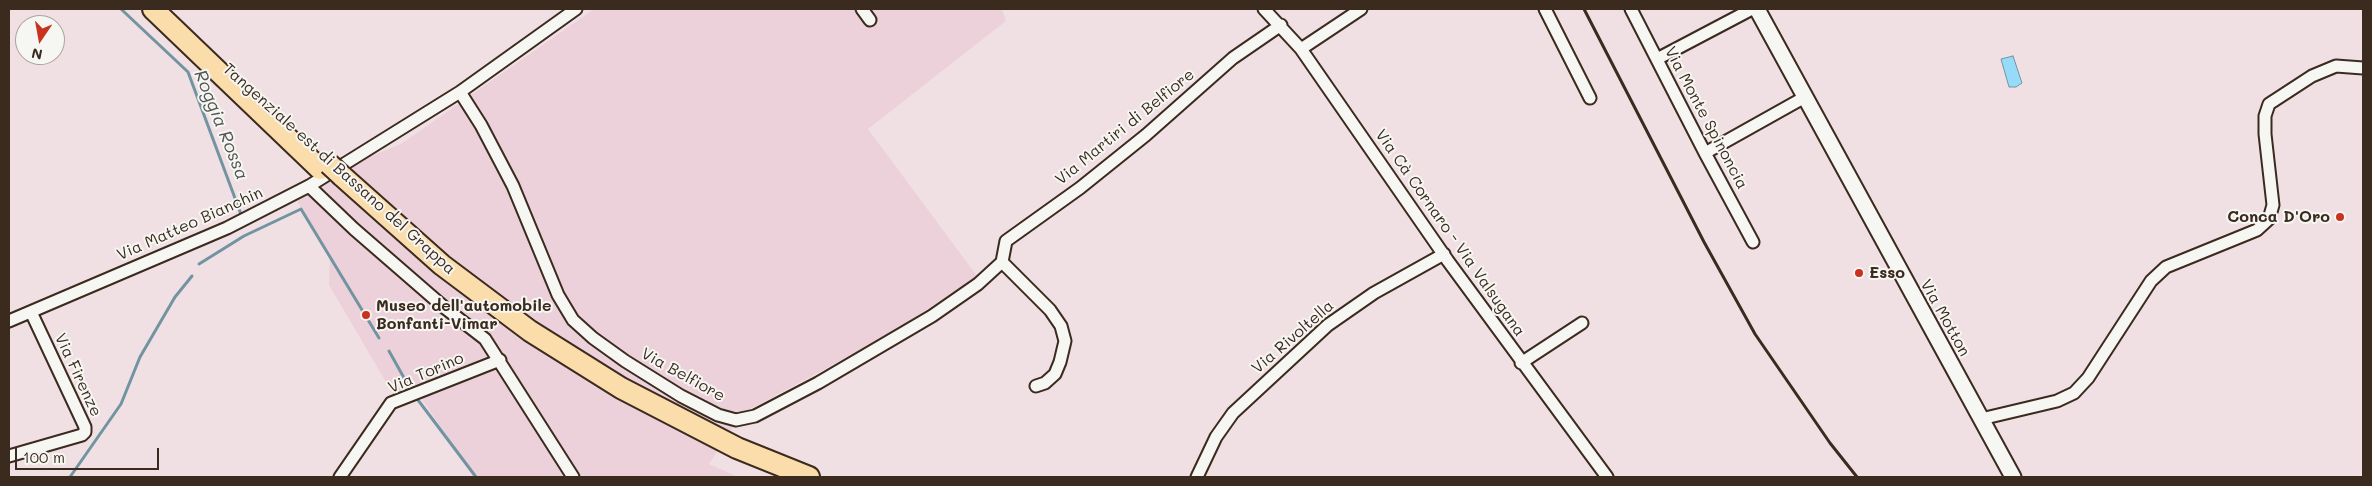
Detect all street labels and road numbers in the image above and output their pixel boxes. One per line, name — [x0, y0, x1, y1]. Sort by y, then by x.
street label: Via Monte Spinoncia — [1660, 43, 1752, 193]
street label: Tangenziale est di Bassano del Grappa — [219, 59, 459, 279]
street label: Via Martiri di Belfiore — [1052, 65, 1198, 189]
street label: Via Cà Cornaro - Via Valsugana — [1371, 126, 1529, 340]
street label: Via Matteo Bianchin — [114, 183, 266, 265]
street label: Via Motton — [1916, 276, 1974, 360]
street label: Via Rivoltella — [1248, 296, 1338, 378]
street label: Via Firenze — [50, 330, 106, 420]
street label: Via Belfiore — [638, 344, 728, 406]
street label: Via Torino — [385, 349, 467, 397]

